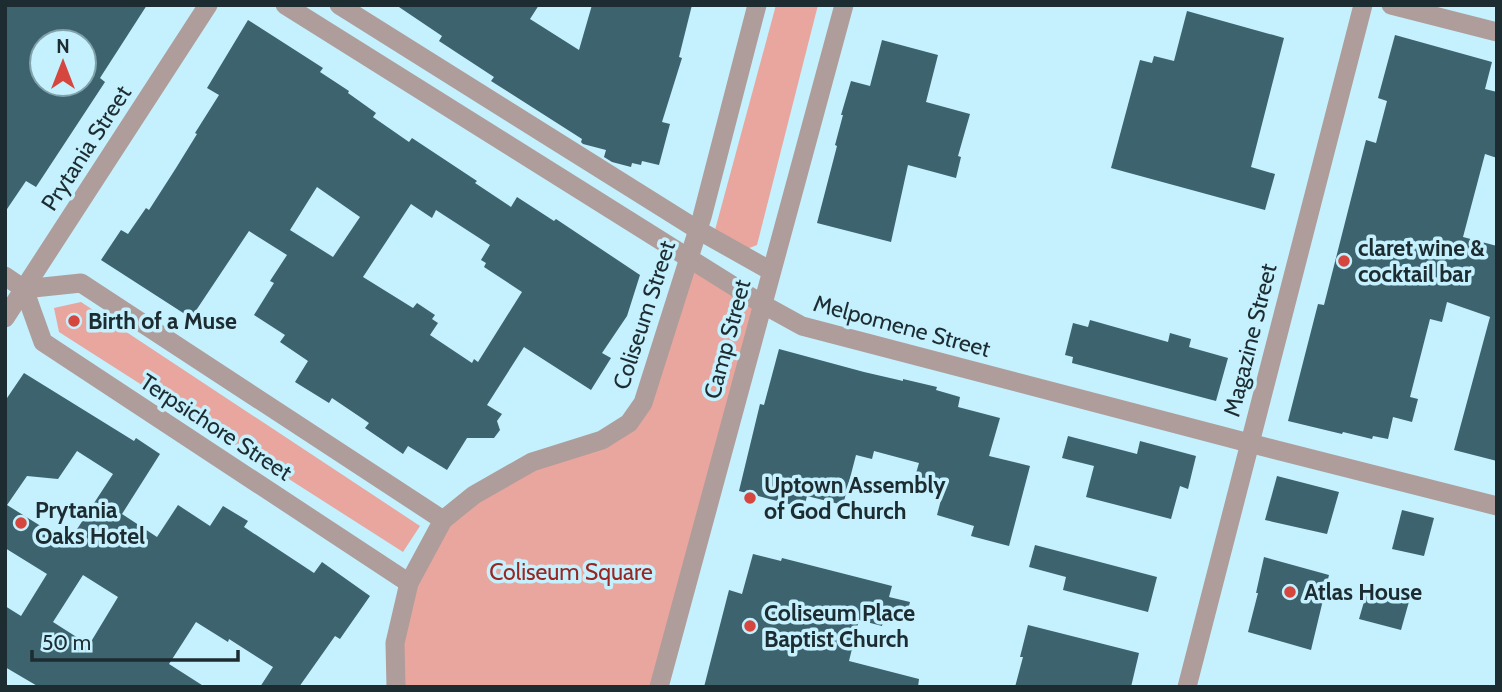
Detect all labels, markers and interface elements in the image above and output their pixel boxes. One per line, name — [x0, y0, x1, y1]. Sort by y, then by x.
north arrow — [28, 28, 98, 98]
text: N — [56, 35, 70, 58]
street label: Prytania Street — [35, 80, 137, 216]
place label: claret wine & cocktail bar — [1358, 234, 1485, 288]
street label: Coliseum Street — [607, 237, 681, 393]
marker: claret wine & cocktail bar — [1336, 253, 1352, 269]
street label: Magazine Street — [1217, 260, 1283, 419]
street label: Camp Street — [698, 276, 756, 402]
street label: Melpomene Street — [811, 289, 994, 363]
place label: Birth of a Muse — [88, 307, 237, 335]
marker: Birth of a Muse — [66, 313, 82, 329]
street label: Terpsichore Street — [135, 368, 297, 487]
place label: Uptown Assembly of God Church — [764, 471, 946, 525]
marker: Uptown Assembly of God Church — [742, 490, 758, 506]
place label: Prytania Oaks Hotel — [35, 496, 145, 550]
marker: Prytania Oaks Hotel — [13, 515, 29, 531]
park label: Coliseum Square — [489, 558, 653, 586]
place label: Atlas House — [1304, 578, 1422, 606]
marker: Atlas House — [1282, 584, 1298, 600]
place label: Coliseum Place Baptist Church — [764, 599, 915, 653]
scale bar — [32, 618, 238, 662]
marker: Coliseum Place Baptist Church — [742, 618, 758, 634]
text: 50 m — [42, 630, 91, 655]

